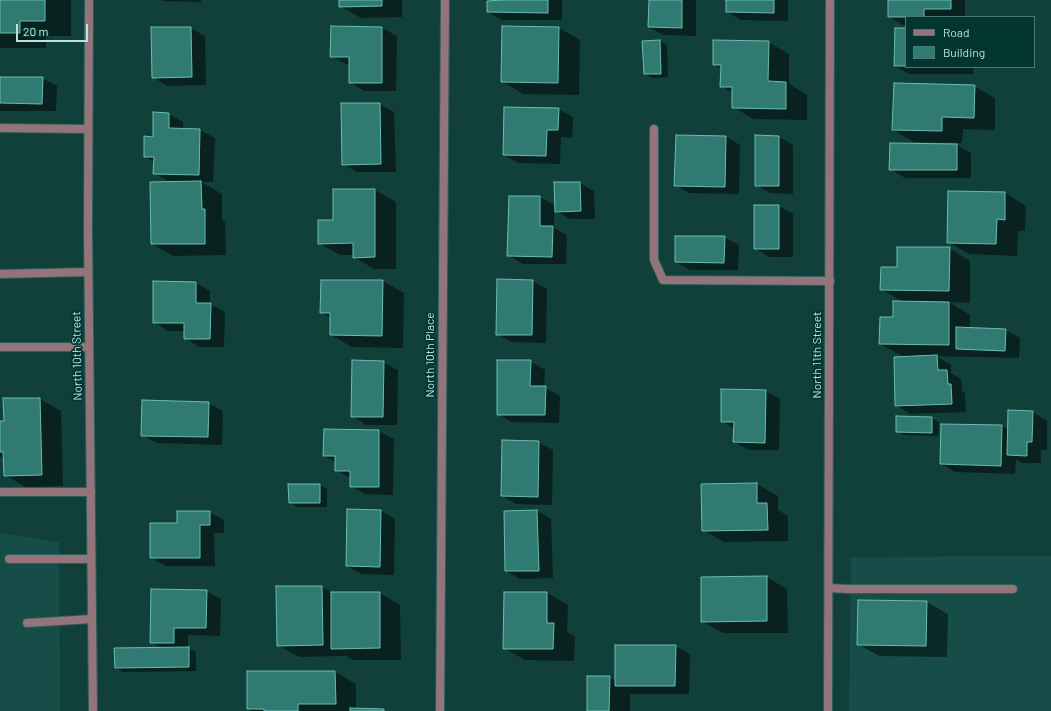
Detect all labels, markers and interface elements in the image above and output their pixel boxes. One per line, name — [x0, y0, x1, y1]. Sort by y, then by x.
scale bar — [18, 16, 90, 42]
legend — [905, 16, 1035, 68]
text: 20 m — [23, 24, 49, 38]
text: Road — [943, 25, 970, 39]
text: Building — [943, 45, 985, 59]
street label: North 10th Street — [69, 311, 85, 401]
street label: North 10th Place — [423, 312, 437, 398]
street label: North 11th Street — [810, 312, 824, 398]

